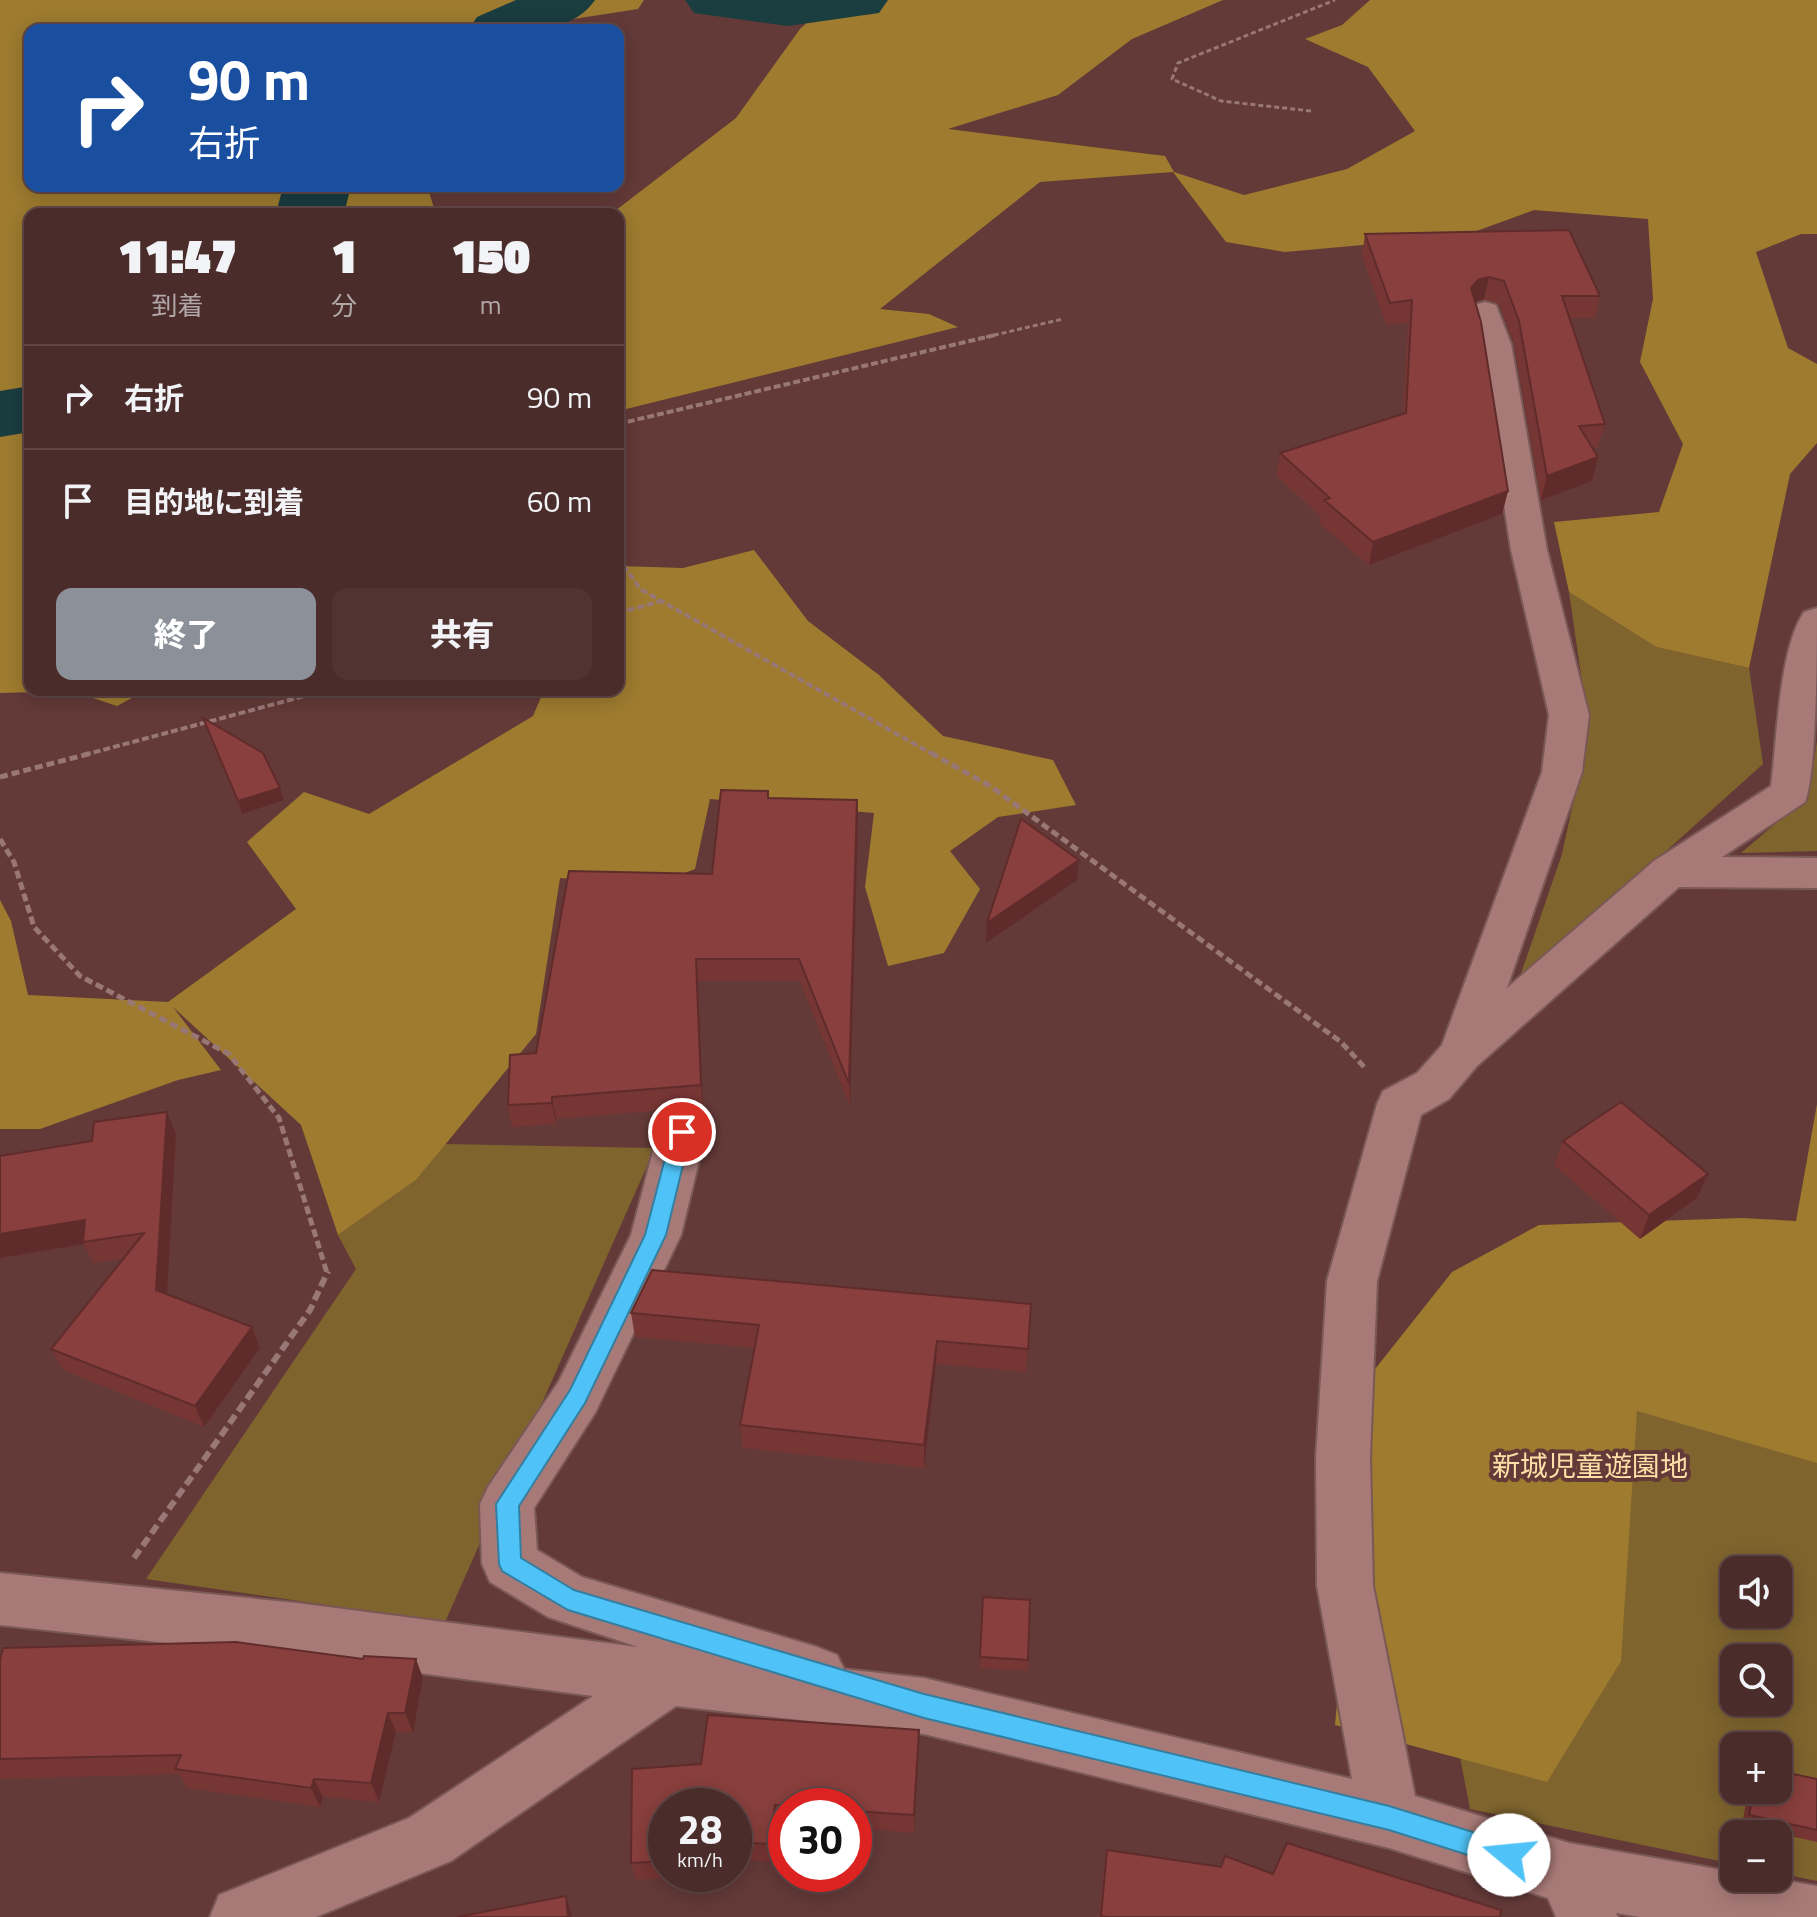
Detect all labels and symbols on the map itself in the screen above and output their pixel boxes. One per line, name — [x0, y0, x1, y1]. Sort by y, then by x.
pin — [648, 1098, 716, 1166]
park label: 新城児童遊園地 — [1492, 1444, 1688, 1487]
speed limit sign: 30 — [768, 1788, 872, 1892]
position arrow — [1467, 1813, 1551, 1897]

